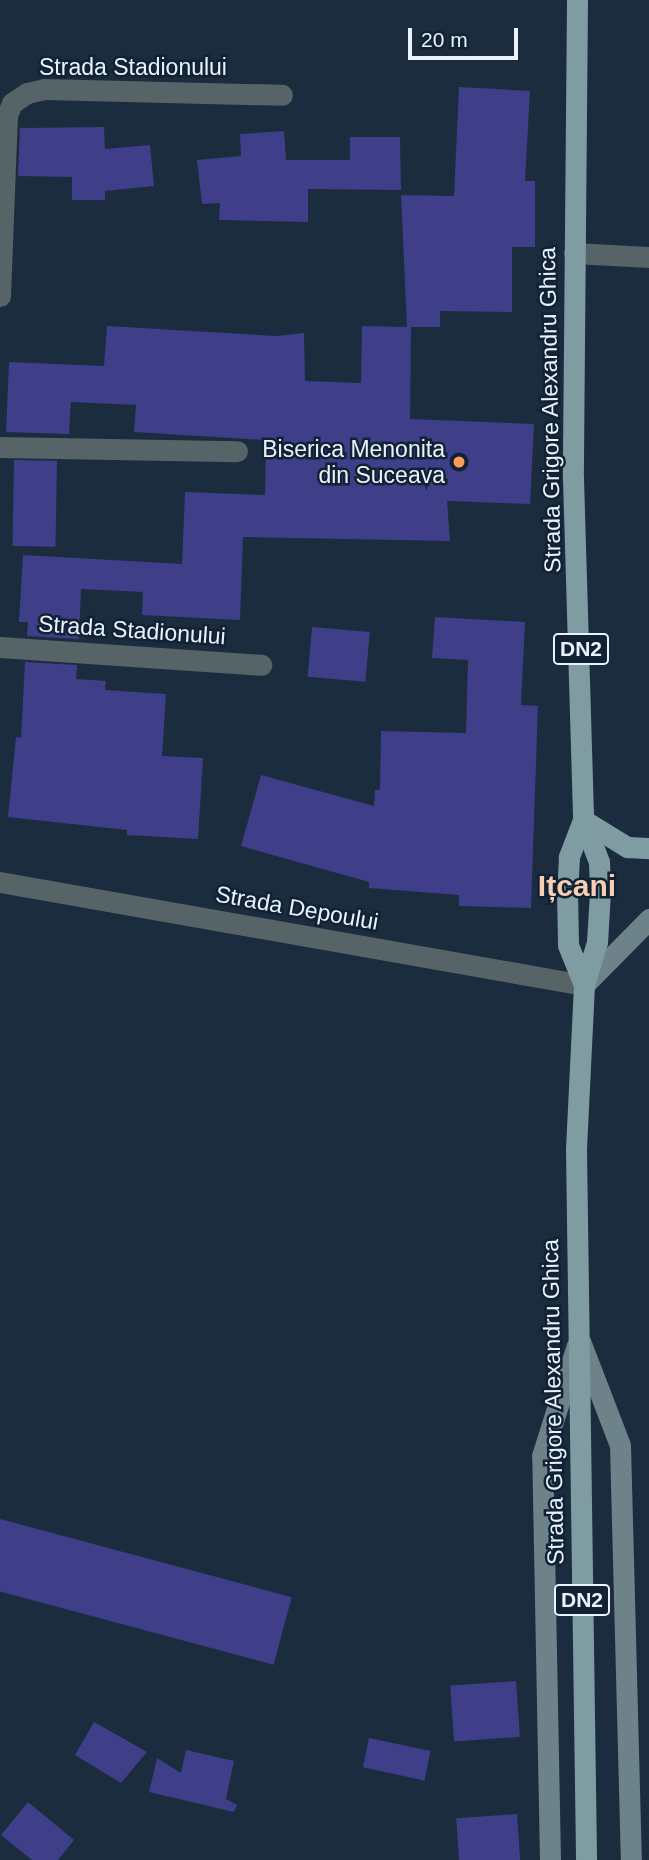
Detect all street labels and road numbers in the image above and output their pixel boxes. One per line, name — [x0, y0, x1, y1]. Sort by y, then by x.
street label: Strada Stadionului — [39, 53, 227, 81]
street label: Strada Grigore Alexandru Ghica — [533, 246, 567, 574]
street label: Strada Stadionului — [37, 610, 227, 650]
road number: DN2 — [551, 632, 611, 666]
street label: Strada Depoului — [213, 880, 381, 936]
street label: Strada Grigore Alexandru Ghica — [536, 1238, 570, 1566]
road number: DN2 — [552, 1582, 612, 1618]

